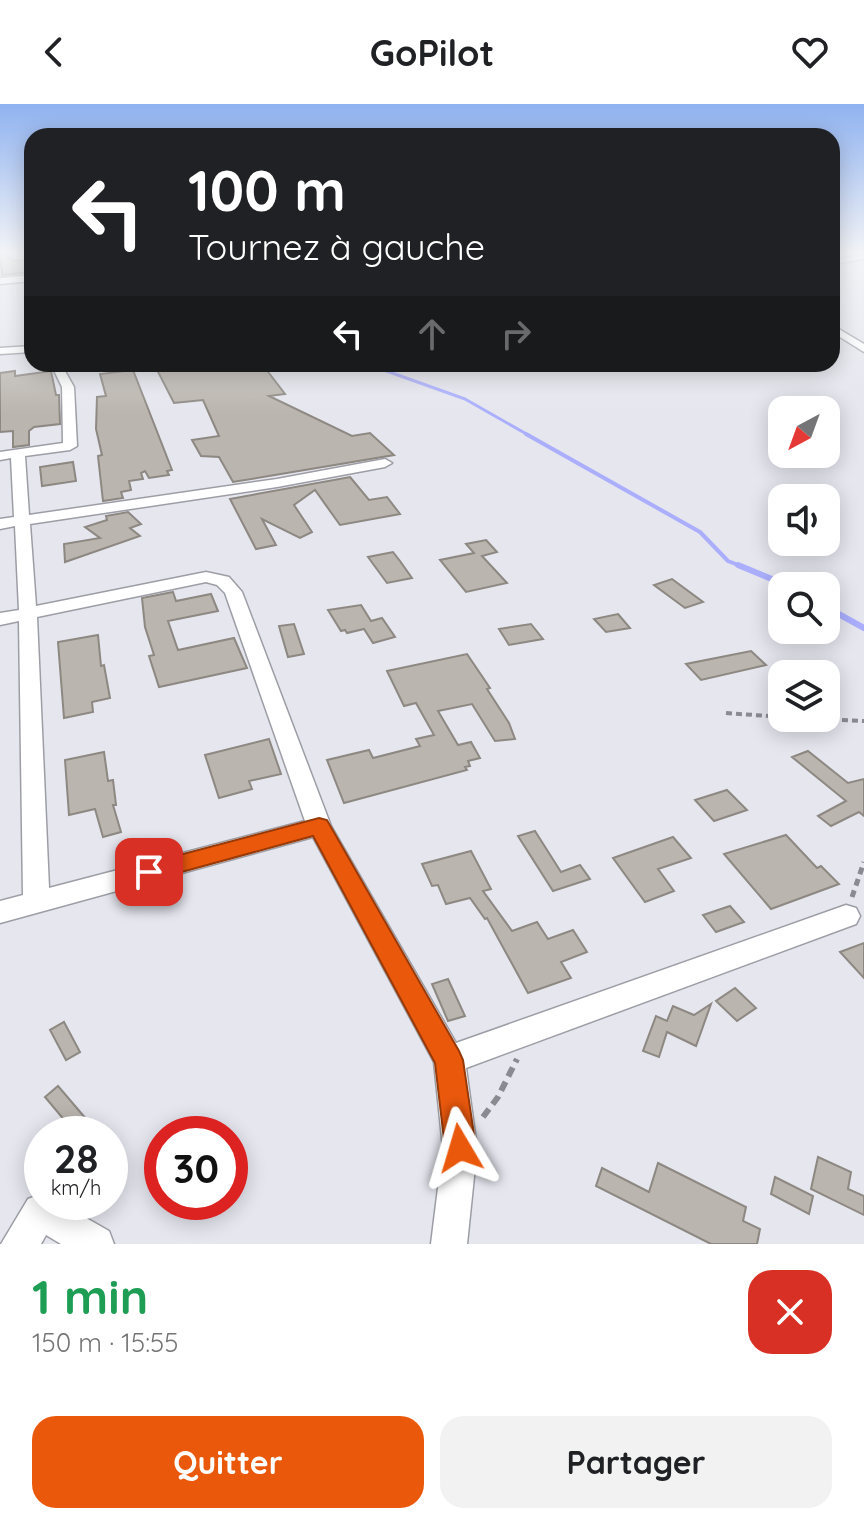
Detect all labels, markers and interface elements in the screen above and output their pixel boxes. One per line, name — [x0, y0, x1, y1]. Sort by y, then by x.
icon: back — [32, 30, 76, 74]
text: GoPilot — [370, 30, 494, 75]
icon: heart — [788, 30, 832, 74]
text: 100 m — [188, 155, 346, 225]
icon: left — [56, 160, 160, 264]
text: Tournez à gauche — [188, 224, 485, 269]
icon: left — [326, 312, 370, 356]
icon: ahead — [410, 312, 454, 356]
icon: right — [494, 312, 538, 356]
north arrow — [768, 396, 840, 468]
map controls — [768, 396, 840, 732]
button: sound — [768, 484, 840, 556]
button: search — [768, 572, 840, 644]
button: layers — [768, 660, 840, 732]
pin — [115, 838, 183, 906]
icon: arrive — [127, 850, 171, 894]
position arrow — [418, 1106, 502, 1190]
speed limit sign: 30 — [144, 1116, 248, 1220]
text: 28 — [54, 1133, 98, 1183]
text: km/h — [51, 1175, 101, 1200]
text: 1 min — [32, 1266, 148, 1326]
button: close — [748, 1270, 832, 1354]
text: 150 m · 15:55 — [32, 1326, 178, 1359]
button: Quitter — [32, 1416, 424, 1508]
button: Partager — [440, 1416, 832, 1508]

